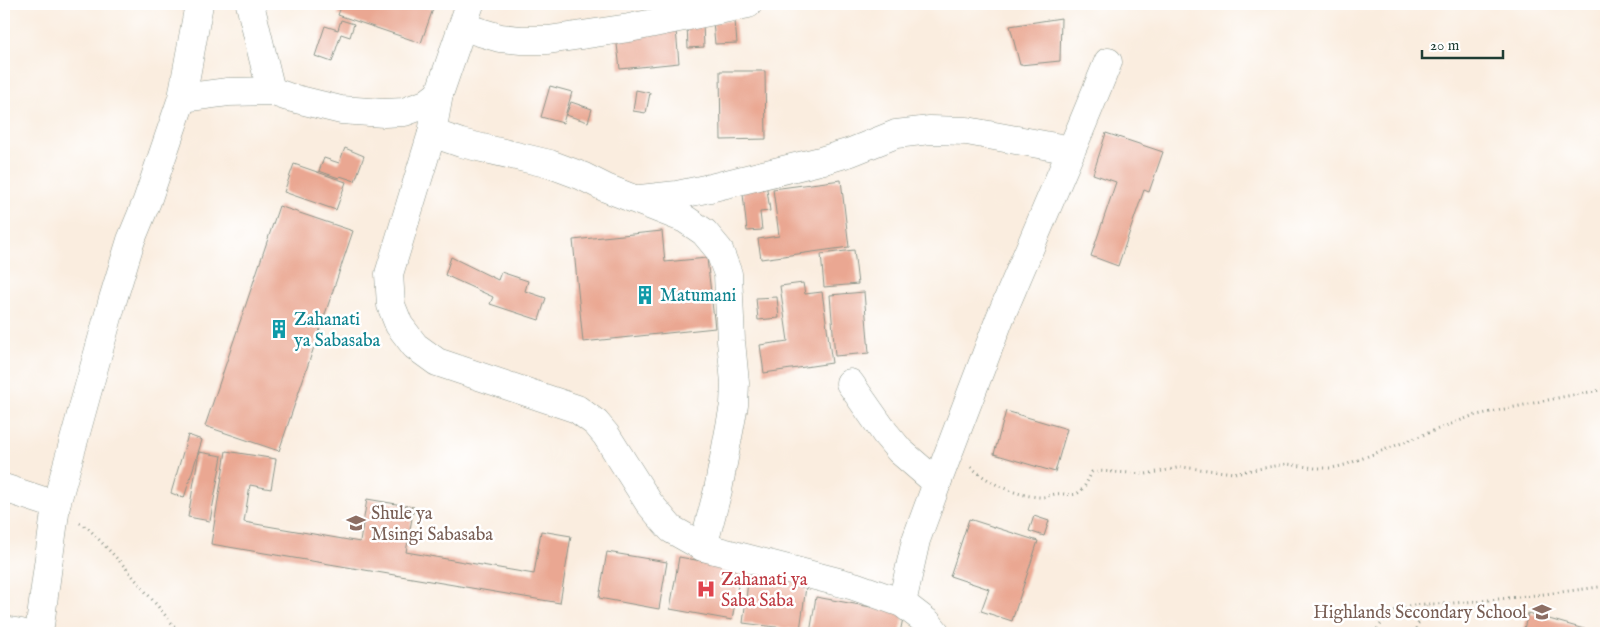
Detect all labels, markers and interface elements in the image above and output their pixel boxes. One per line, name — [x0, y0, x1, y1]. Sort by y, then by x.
scale bar — [1422, 28, 1504, 60]
text: 20 m — [1430, 36, 1460, 55]
building icon: Matumani — [634, 284, 656, 306]
place label: Matumani — [660, 285, 736, 308]
place label: Zahanati ya Sabasaba — [293, 309, 381, 353]
building icon: Zahanati ya Sabasaba — [268, 318, 290, 340]
place label: Shule ya Msingi Sabasaba — [371, 503, 493, 547]
school or university icon: Shule ya Msingi Sabasaba — [345, 512, 367, 534]
place label: Zahanati ya Saba Saba — [721, 569, 808, 613]
hospital icon: Zahanati ya Saba Saba — [695, 578, 717, 600]
school or university icon: Highlands Secondary School — [1531, 601, 1553, 623]
place label: Highlands Secondary School — [1313, 602, 1527, 625]

